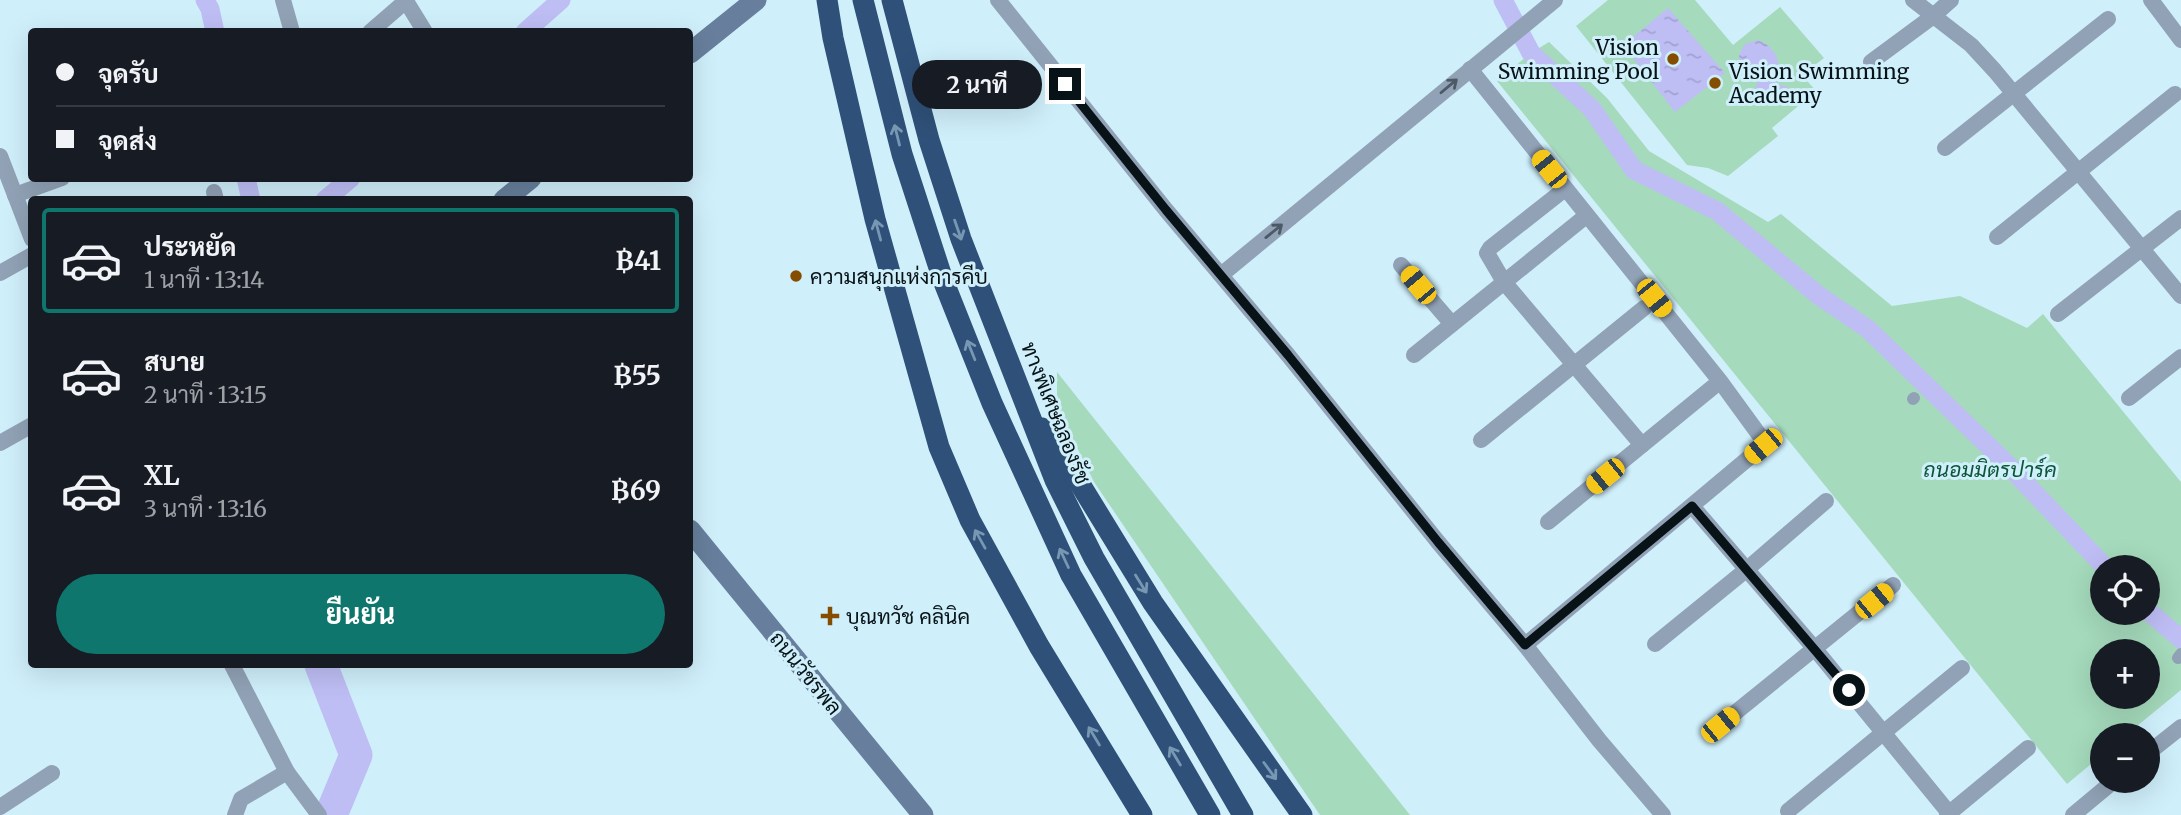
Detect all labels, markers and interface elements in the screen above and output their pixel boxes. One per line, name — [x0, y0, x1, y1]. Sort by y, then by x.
place label: Vision Swimming Pool — [1498, 34, 1659, 85]
marker: Vision Swimming Pool — [1665, 51, 1681, 67]
text: จุดรับ — [98, 57, 159, 90]
place label: Vision Swimming Academy — [1728, 58, 1909, 109]
callout: 2 นาที — [911, 60, 1040, 108]
route end — [1049, 68, 1081, 100]
text: 2 นาที — [946, 70, 1008, 99]
marker: Vision Swimming Academy — [1707, 75, 1723, 91]
one-way arrow — [1440, 78, 1458, 94]
text: จุดส่ง — [98, 124, 157, 157]
one-way arrow — [890, 124, 903, 147]
car — [1528, 146, 1571, 192]
one-way arrow — [953, 219, 965, 241]
one-way arrow — [871, 220, 884, 242]
one-way arrow — [1265, 223, 1283, 239]
icon: car — [60, 229, 123, 292]
text: ประหยัด — [144, 230, 237, 263]
text: ฿41 — [615, 244, 661, 277]
car — [1397, 262, 1440, 308]
place label: ความสนุกแห่งการคีบ — [810, 263, 988, 291]
text: 1 นาที · 13:14 — [144, 265, 264, 294]
marker: ความสนุกแห่งการคีบ — [788, 268, 804, 284]
car — [1633, 275, 1676, 321]
street label: ทางพิเศษฉลองรัช — [1015, 338, 1097, 488]
one-way arrow — [964, 340, 977, 362]
icon: car — [60, 344, 123, 407]
text: สบาย — [144, 345, 205, 378]
text: ฿55 — [614, 359, 661, 392]
text: 2 นาที · 13:15 — [144, 380, 267, 409]
car — [1741, 424, 1786, 468]
car — [1583, 455, 1628, 497]
park label: ถนอมมิตรปาร์ค — [1923, 456, 2057, 483]
icon: car — [60, 459, 123, 522]
text: XL — [144, 459, 180, 492]
text: ฿69 — [611, 474, 661, 507]
text: 3 นาที · 13:16 — [144, 494, 267, 523]
one-way arrow — [973, 529, 987, 549]
one-way arrow — [1056, 548, 1070, 569]
map controls — [2090, 555, 2160, 793]
button: locate — [2090, 555, 2160, 625]
one-way arrow — [1135, 573, 1149, 593]
button: ยืนยัน — [56, 574, 665, 654]
car — [1852, 580, 1897, 622]
place label: บุณทวัช คลินิค — [846, 603, 970, 631]
marker: บุณทวัช คลินิค — [820, 606, 840, 626]
street label: ถนนวัชรพล — [764, 626, 848, 720]
button: + — [2090, 639, 2160, 709]
route start — [1833, 674, 1865, 706]
car — [1698, 704, 1743, 746]
button: − — [2090, 723, 2160, 793]
one-way arrow — [1086, 726, 1100, 746]
one-way arrow — [1168, 747, 1182, 767]
one-way arrow — [1263, 761, 1277, 780]

